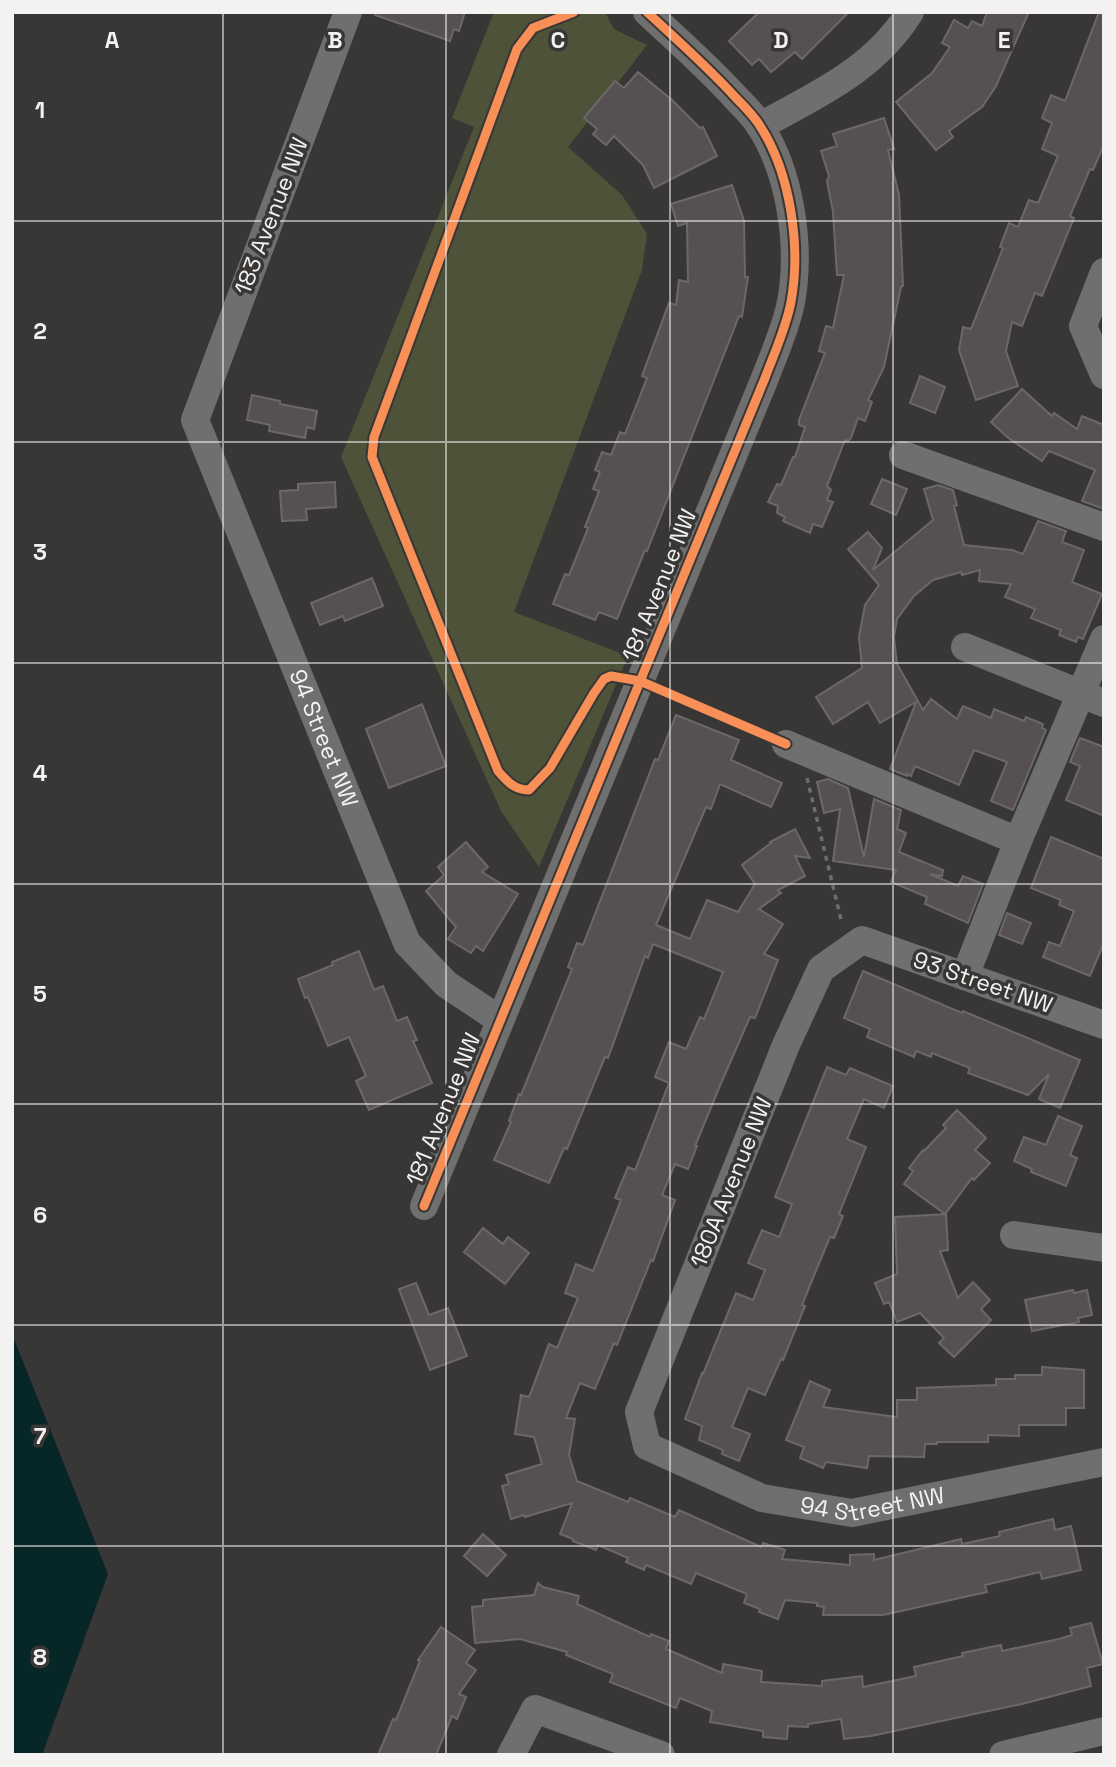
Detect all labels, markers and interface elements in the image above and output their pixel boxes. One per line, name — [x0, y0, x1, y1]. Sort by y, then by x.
text: A — [105, 25, 120, 55]
text: B — [327, 25, 343, 55]
text: C — [551, 25, 565, 55]
text: D — [773, 25, 789, 55]
text: E — [998, 25, 1010, 55]
text: 1 — [35, 95, 45, 125]
street label: 183 Avenue NW — [227, 133, 315, 299]
text: 2 — [33, 316, 47, 346]
street label: 181 Avenue NW — [615, 504, 703, 666]
text: 3 — [33, 537, 47, 567]
street label: 94 Street NW — [283, 665, 365, 811]
text: 4 — [33, 758, 48, 788]
street label: 93 Street NW — [909, 944, 1057, 1020]
text: 5 — [33, 979, 47, 1009]
street label: 181 Avenue NW — [399, 1028, 487, 1190]
street label: 180A Avenue NW — [683, 1092, 779, 1272]
text: 6 — [33, 1200, 47, 1230]
text: 7 — [34, 1421, 47, 1451]
street label: 94 Street NW — [798, 1480, 947, 1528]
text: 8 — [33, 1642, 47, 1672]

